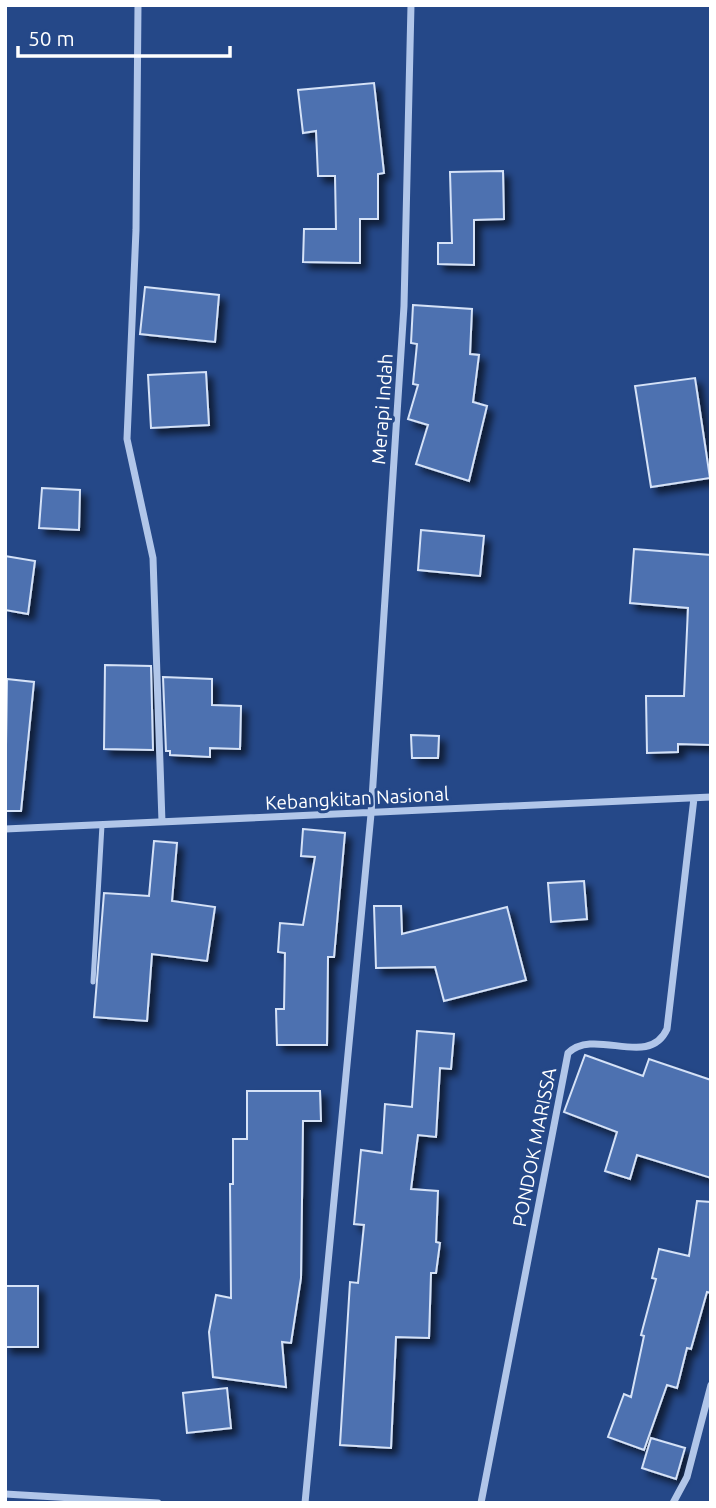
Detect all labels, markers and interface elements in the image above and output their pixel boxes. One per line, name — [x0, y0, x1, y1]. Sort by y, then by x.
scale bar — [18, 14, 229, 58]
text: 50 m — [28, 26, 75, 50]
street label: Merapi Indah — [367, 353, 397, 465]
street label: Kebangkitan Nasional — [265, 782, 449, 814]
street label: PONDOK MARISSA — [508, 1065, 560, 1228]

